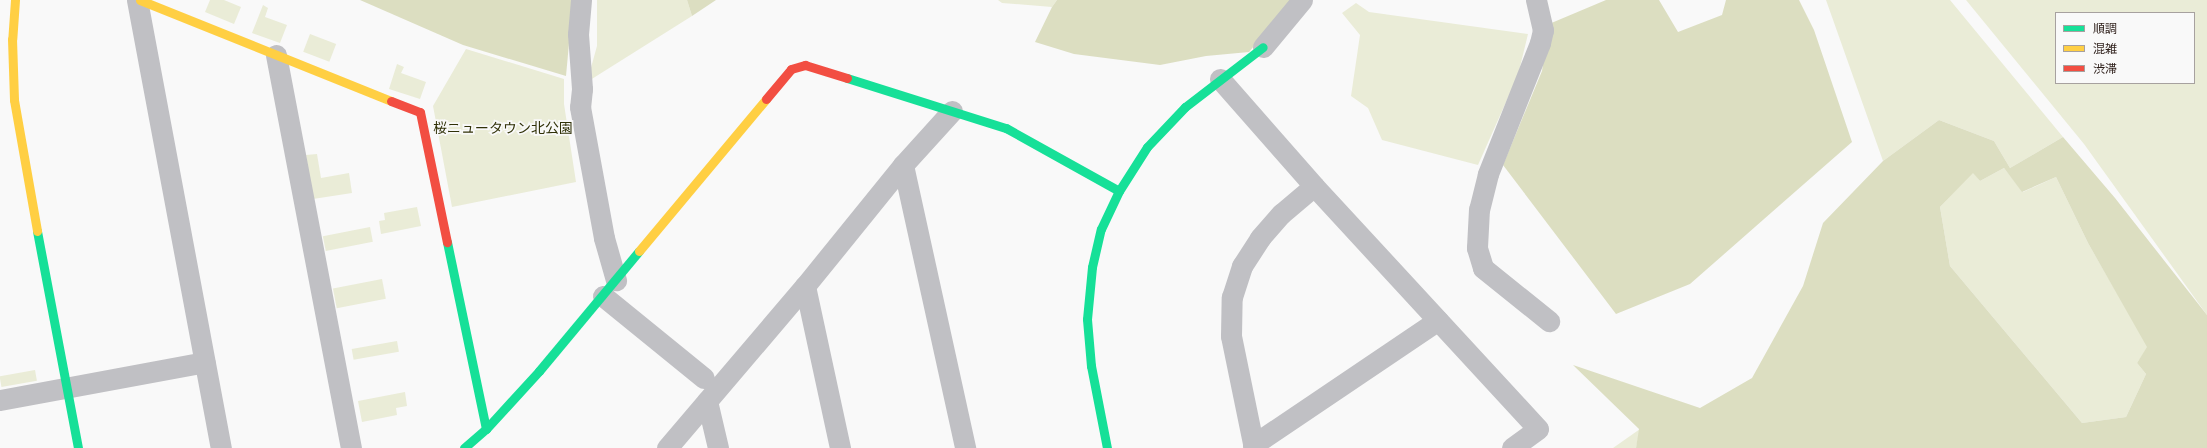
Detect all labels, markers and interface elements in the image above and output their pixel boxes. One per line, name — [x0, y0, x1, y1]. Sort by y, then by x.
legend — [2055, 12, 2195, 84]
text: 順調 — [2093, 22, 2117, 37]
text: 混雑 — [2093, 42, 2117, 57]
text: 渋滞 — [2093, 62, 2117, 77]
park label: 桜ニュータウン北公園 — [433, 121, 573, 137]

